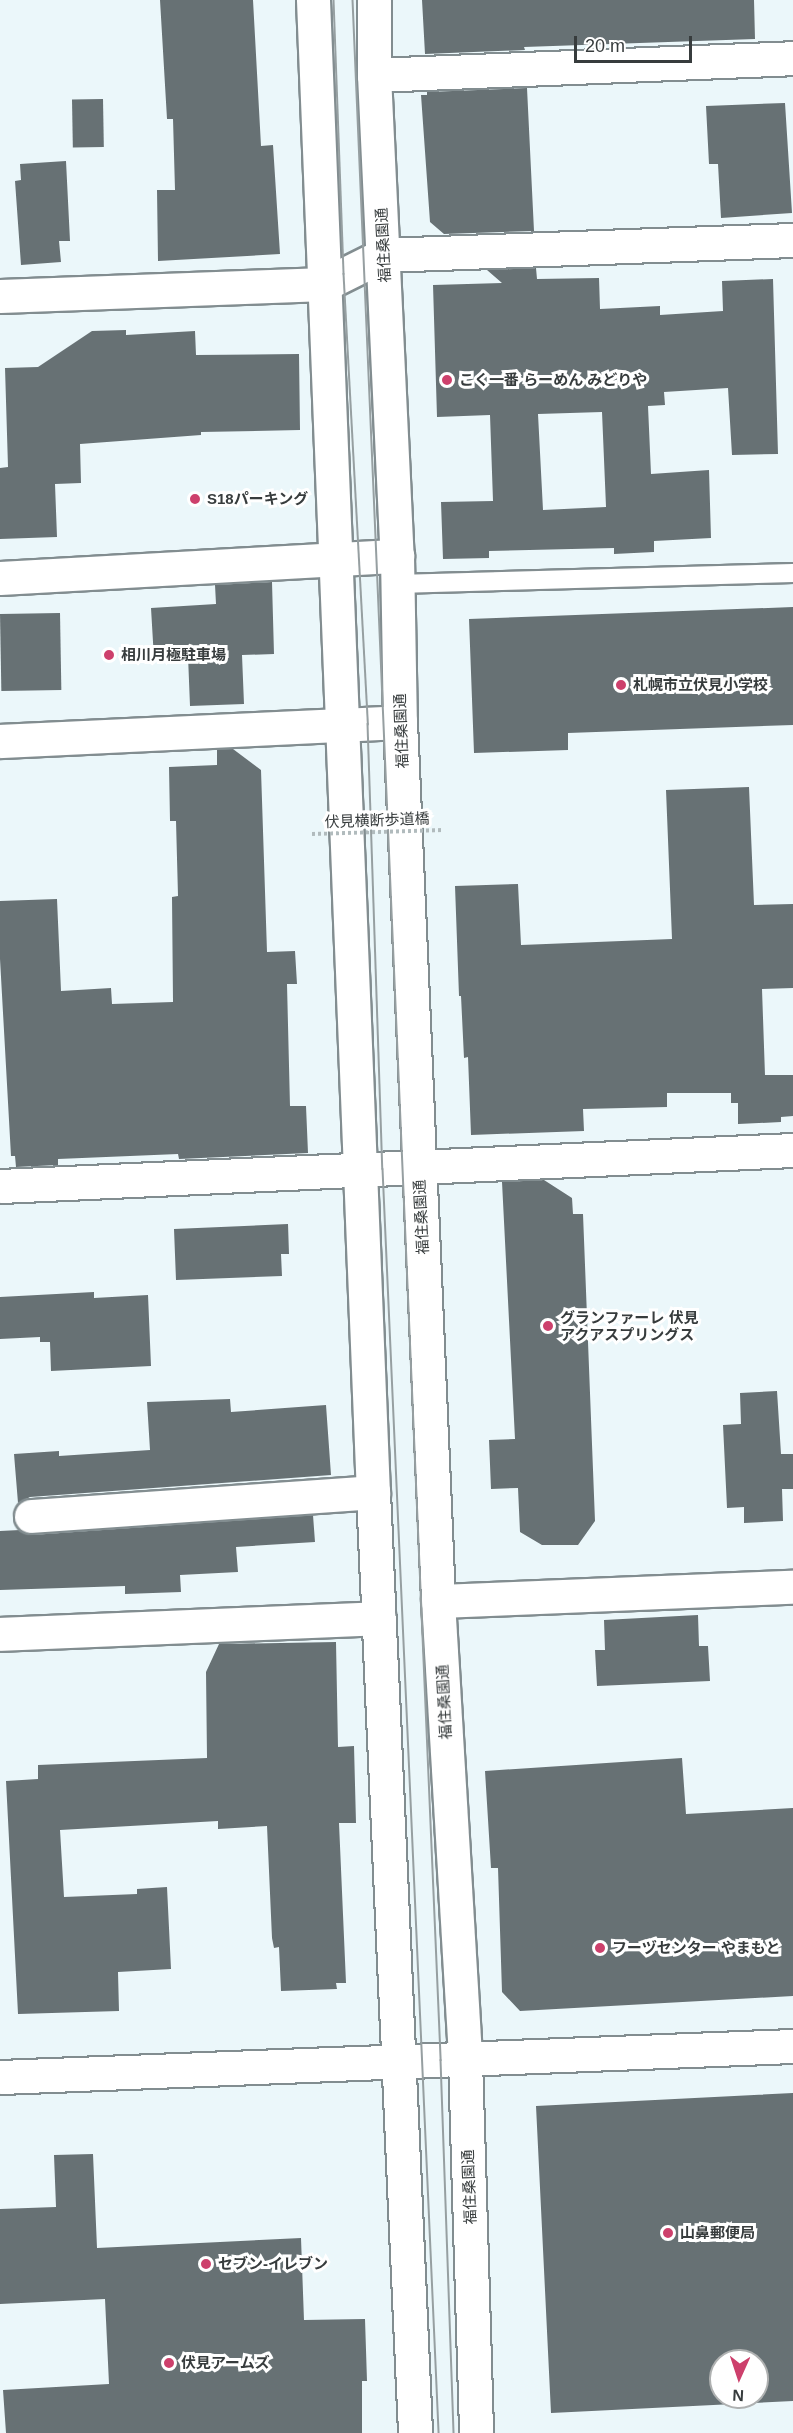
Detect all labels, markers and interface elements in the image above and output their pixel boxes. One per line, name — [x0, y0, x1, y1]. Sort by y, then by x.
scale bar — [577, 24, 696, 62]
text: 20 m — [585, 36, 625, 56]
street label: 福住桑園通 — [372, 207, 394, 283]
place label: こく一番 らーめん みどりや — [459, 371, 647, 389]
marker: こく一番 らーめん みどりや — [440, 373, 454, 387]
place label: S18パーキング — [207, 490, 309, 508]
marker: S18パーキング — [188, 492, 202, 506]
place label: 相川月極駐車場 — [121, 646, 226, 664]
marker: 相川月極駐車場 — [102, 648, 116, 662]
place label: 札幌市立伏見小学校 — [633, 676, 768, 694]
marker: 札幌市立伏見小学校 — [614, 678, 628, 692]
street label: 福住桑園通 — [391, 693, 411, 769]
street label: 伏見横断歩道橋 — [324, 809, 430, 831]
street label: 福住桑園通 — [410, 1179, 432, 1255]
place label: グランファーレ 伏見 アクアスプリングス — [560, 1308, 699, 1343]
marker: グランファーレ 伏見 アクアスプリングス — [541, 1319, 555, 1333]
street label: 福住桑園通 — [433, 1664, 455, 1740]
place label: フーヅセンター やまもと — [612, 1939, 781, 1957]
marker: フーヅセンター やまもと — [593, 1941, 607, 1955]
street label: 福住桑園通 — [459, 2149, 479, 2225]
place label: 山鼻郵便局 — [680, 2224, 755, 2242]
marker: 山鼻郵便局 — [661, 2226, 675, 2240]
place label: セブン-イレブン — [218, 2255, 328, 2273]
marker: セブン-イレブン — [199, 2257, 213, 2271]
north arrow — [709, 2349, 769, 2409]
place label: 伏見アームズ — [181, 2354, 270, 2372]
marker: 伏見アームズ — [162, 2356, 176, 2370]
text: N — [732, 2387, 744, 2404]

